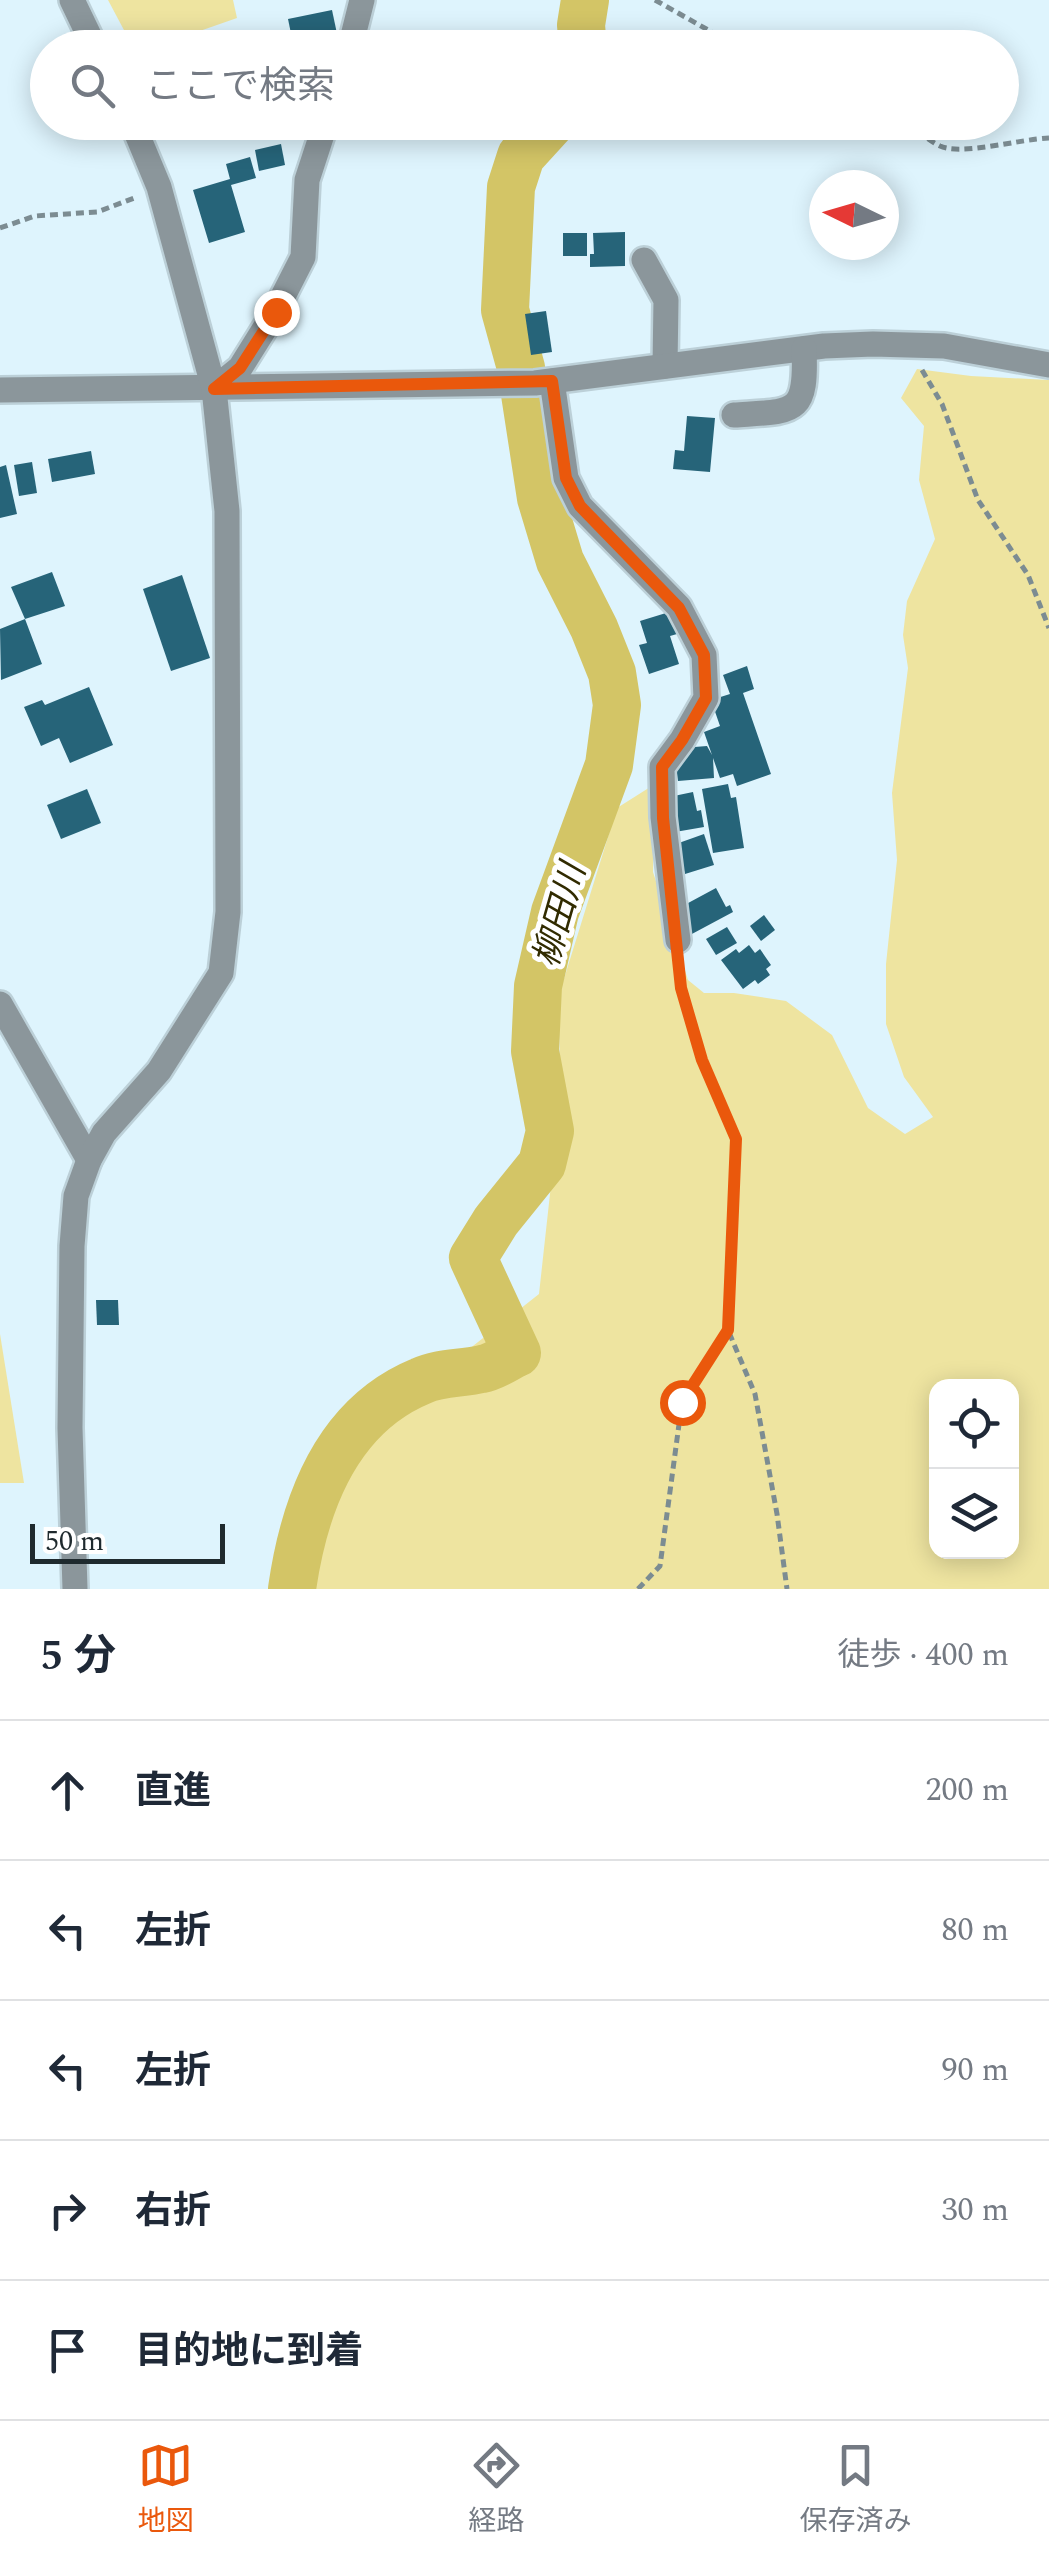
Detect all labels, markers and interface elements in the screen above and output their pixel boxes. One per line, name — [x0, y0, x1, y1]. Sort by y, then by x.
search box — [30, 30, 1019, 140]
icon: search — [65, 58, 120, 113]
text: ここで検索 — [145, 58, 335, 116]
north arrow — [809, 170, 899, 260]
route end — [254, 290, 300, 336]
water label: 柳田川 — [520, 854, 601, 973]
map controls — [929, 1379, 1019, 1559]
button: locate — [929, 1379, 1019, 1469]
route start — [660, 1380, 706, 1426]
button: layers — [929, 1469, 1019, 1559]
scale bar — [30, 1519, 225, 1564]
text: 50 m — [45, 1520, 104, 1563]
text: 5 分 — [40, 1625, 116, 1688]
text: 徒歩 · 400 m — [837, 1631, 1009, 1680]
icon: ahead — [40, 1763, 95, 1818]
text: 直進 — [135, 1763, 211, 1821]
text: 200 m — [925, 1766, 1009, 1815]
icon: left — [40, 1903, 95, 1958]
text: 左折 — [135, 1903, 211, 1961]
text: 80 m — [941, 1906, 1009, 1955]
icon: left — [40, 2043, 95, 2098]
text: 左折 — [135, 2043, 211, 2101]
text: 90 m — [941, 2046, 1009, 2095]
icon: right — [40, 2183, 95, 2238]
text: 右折 — [135, 2183, 211, 2241]
text: 30 m — [941, 2186, 1009, 2235]
icon: arrive — [40, 2323, 95, 2378]
text: 目的地に到着 — [135, 2323, 363, 2381]
tab: 地図 — [137, 2438, 194, 2543]
tab: 経路 — [468, 2438, 525, 2543]
tab: 保存済み — [799, 2438, 912, 2543]

